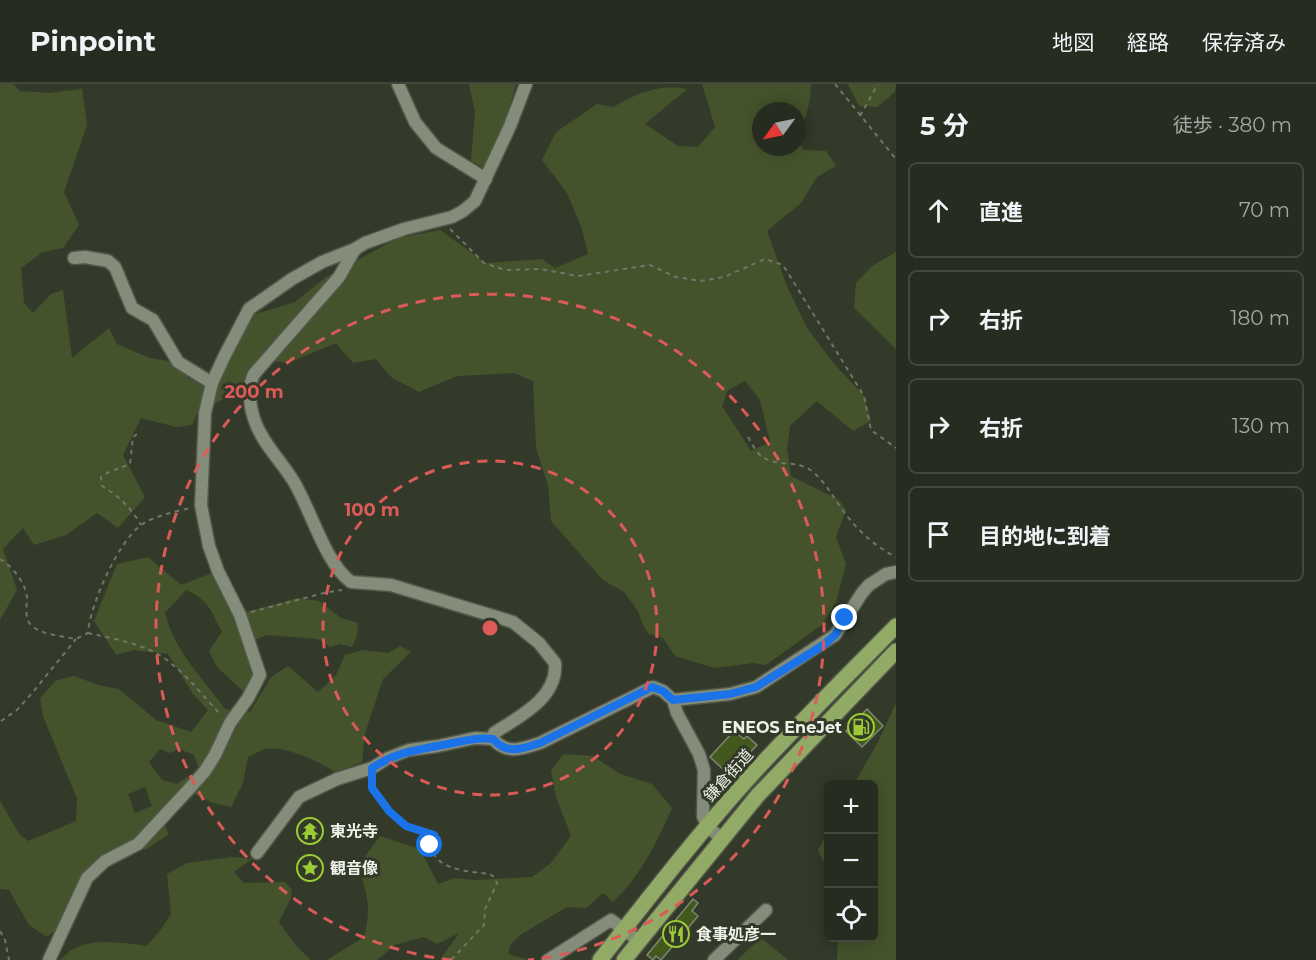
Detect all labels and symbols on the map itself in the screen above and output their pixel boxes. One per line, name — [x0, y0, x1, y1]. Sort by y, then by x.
north arrow — [752, 102, 806, 156]
text: 200 m — [224, 381, 284, 403]
text: 100 m — [344, 499, 400, 521]
route end — [831, 604, 857, 630]
centre of rings — [480, 618, 500, 638]
fuel station icon: ENEOS EneJet — [846, 712, 876, 742]
place label: ENEOS EneJet — [722, 718, 842, 737]
street label: 鎌倉街道 — [700, 745, 757, 805]
temple icon: 東光寺 — [295, 816, 325, 846]
place label: 東光寺 — [330, 822, 378, 841]
route start — [416, 831, 442, 857]
place icon: 観音像 — [295, 853, 325, 883]
place label: 観音像 — [330, 859, 378, 878]
restaurant icon: 食事処彦一 — [661, 919, 691, 949]
place label: 食事処彦一 — [696, 925, 776, 944]

